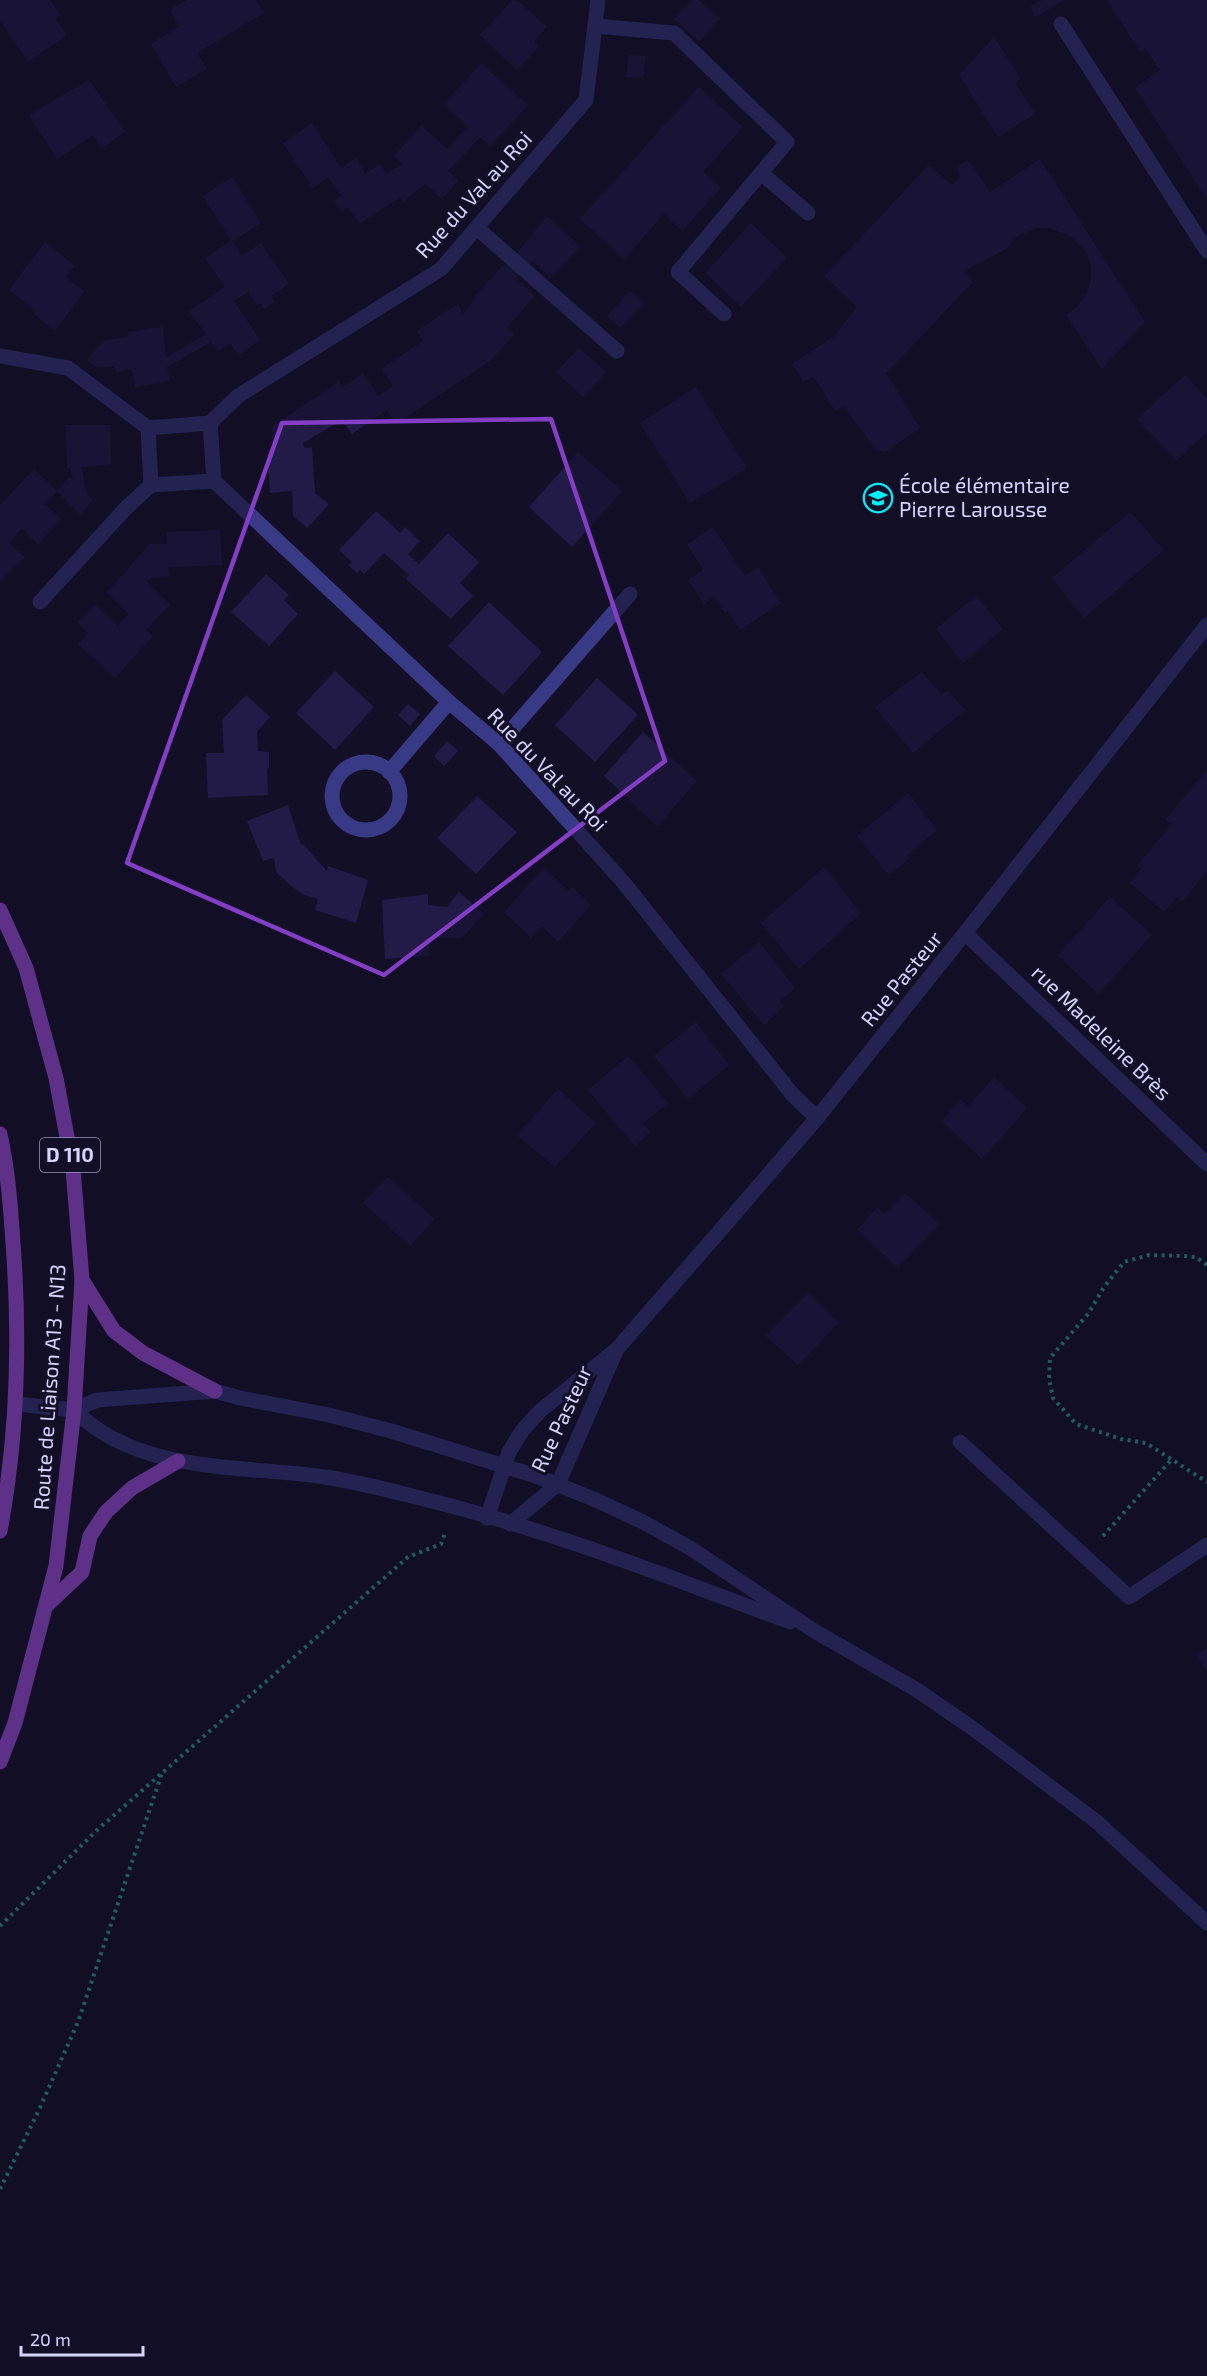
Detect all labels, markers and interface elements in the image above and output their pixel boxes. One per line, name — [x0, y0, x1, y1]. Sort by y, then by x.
street label: Rue du Val au Roi — [410, 126, 536, 262]
place label: École élémentaire Pierre Larousse — [899, 472, 1070, 521]
school or university icon: École élémentaire Pierre Larousse — [862, 482, 894, 514]
street label: Rue du Val au Roi — [483, 702, 613, 836]
street label: Rue Pasteur — [855, 925, 947, 1031]
street label: rue Madeleine Brès — [1027, 959, 1177, 1105]
road number: D 110 — [40, 1138, 100, 1172]
street label: Route de Liaison A13 - N13 — [27, 1263, 70, 1511]
street label: Rue Pasteur — [525, 1360, 597, 1476]
scale bar — [21, 2319, 142, 2357]
text: 20 m — [30, 2328, 71, 2350]

